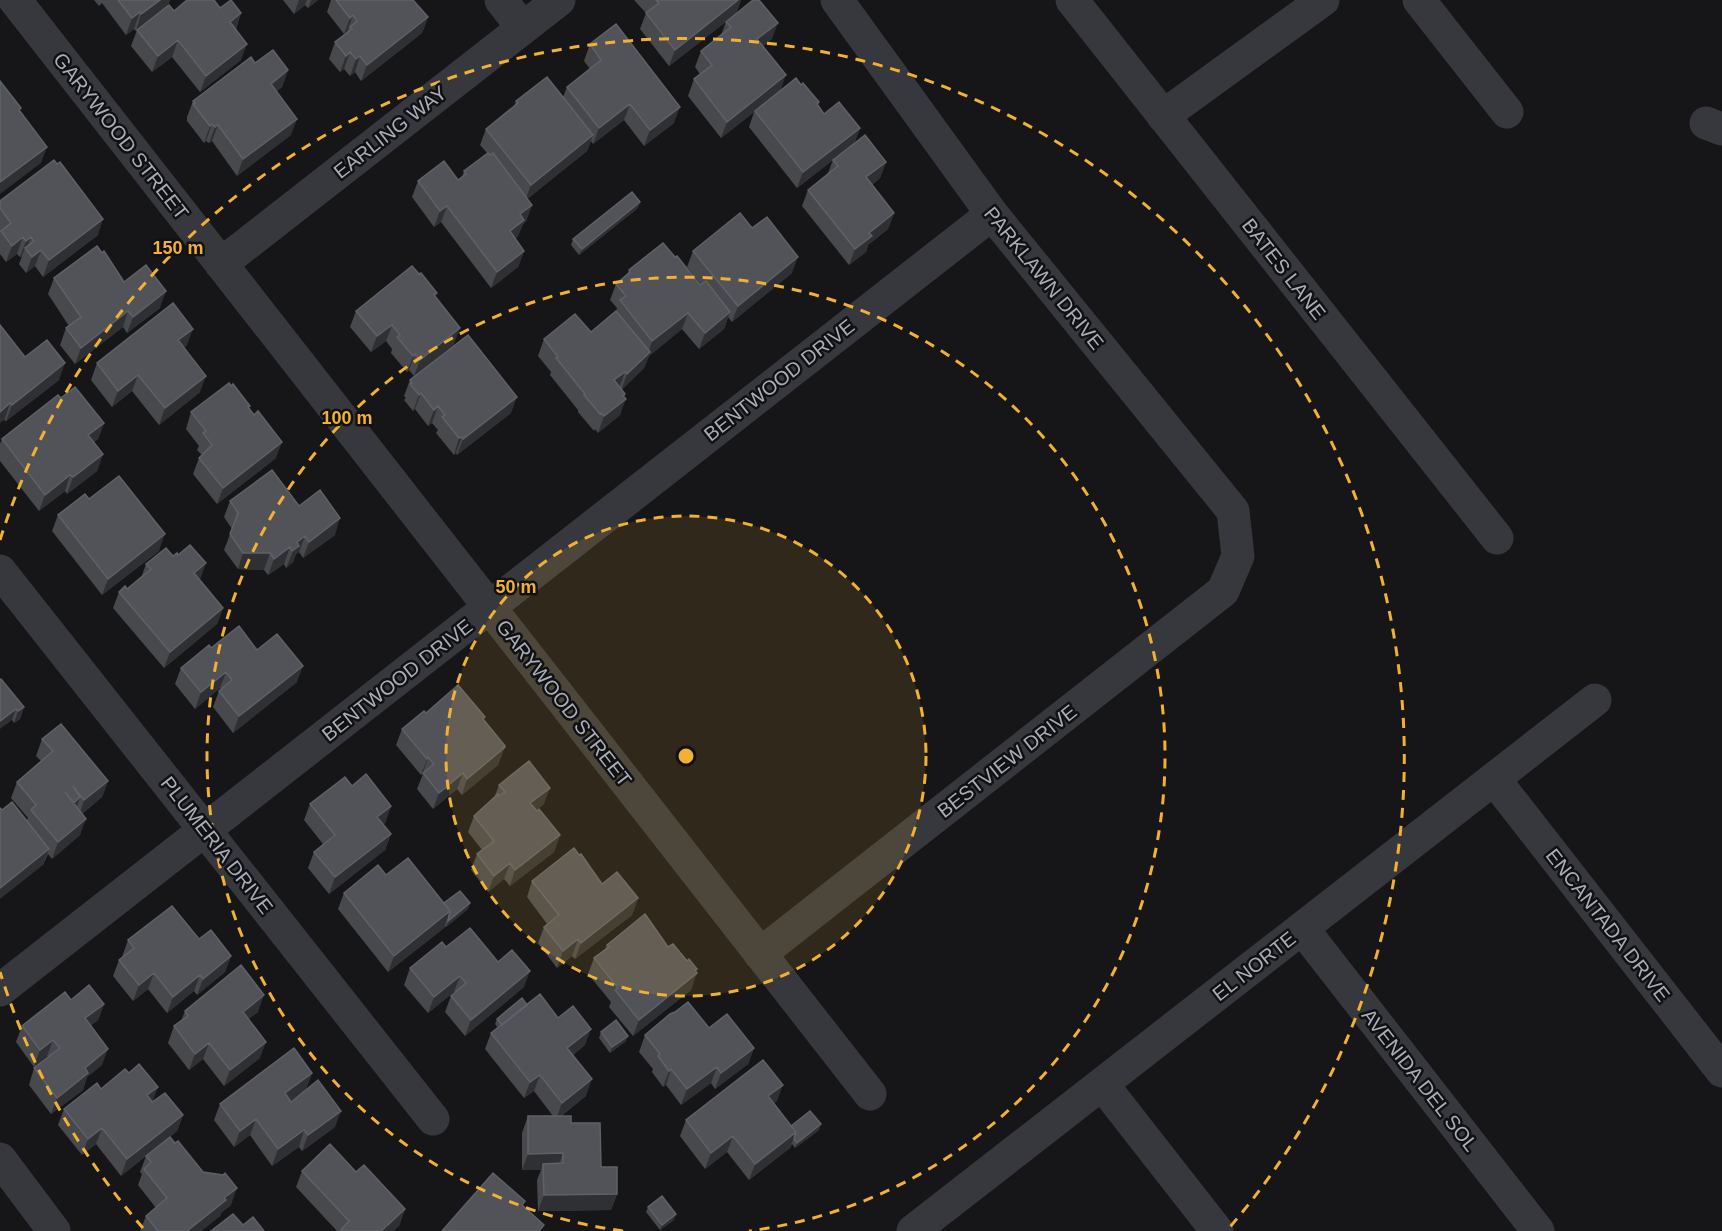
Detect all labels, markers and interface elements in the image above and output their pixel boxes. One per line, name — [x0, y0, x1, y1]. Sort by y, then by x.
street label: GARYWOOD STREET — [49, 48, 193, 224]
street label: EARLING WAY — [329, 81, 451, 183]
street label: PARKLAWN DRIVE — [980, 202, 1108, 354]
street label: BATES LANE — [1238, 214, 1330, 324]
text: 150 m — [152, 238, 204, 258]
street label: BENTWOOD DRIVE — [700, 315, 858, 445]
text: 100 m — [321, 408, 373, 428]
text: 50 m — [495, 577, 537, 597]
street label: BENTWOOD DRIVE — [318, 615, 476, 745]
street label: GARYWOOD STREET — [492, 615, 636, 791]
street label: BESTVIEW DRIVE — [933, 700, 1081, 822]
centre of rings — [676, 746, 696, 766]
street label: PLUMERIA DRIVE — [157, 772, 277, 918]
street label: ENCANTADA DRIVE — [1542, 844, 1674, 1006]
street label: EL NORTE — [1208, 927, 1300, 1005]
street label: AVENIDA DEL SOL — [1358, 1004, 1482, 1156]

